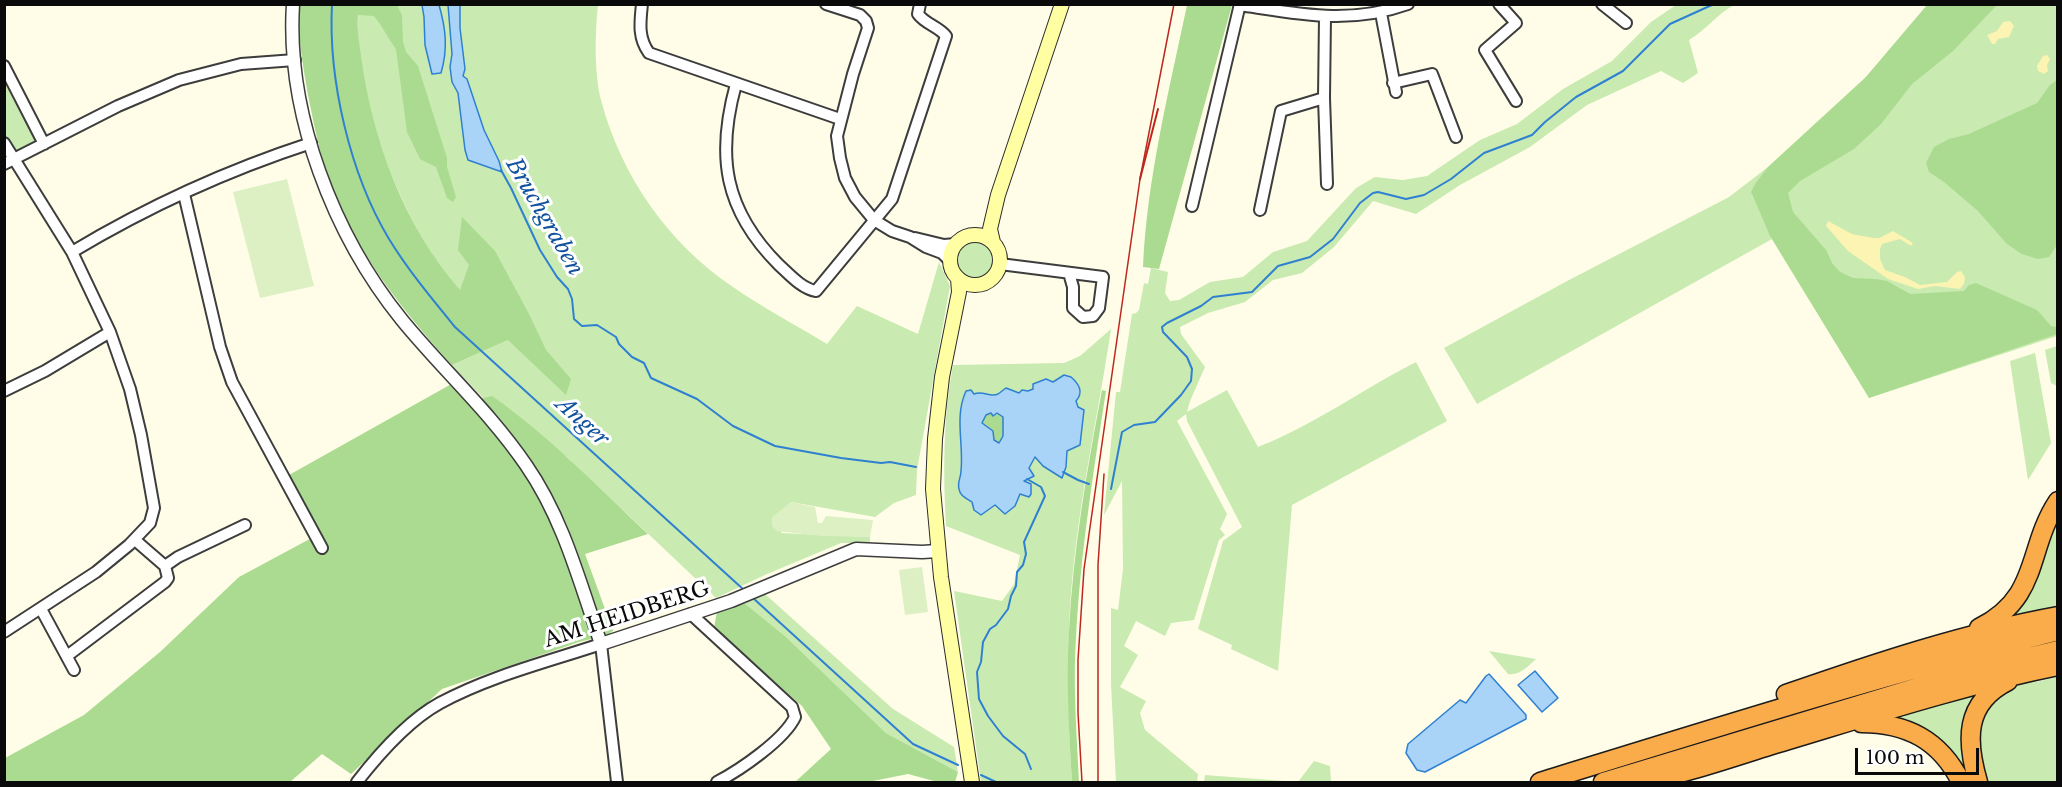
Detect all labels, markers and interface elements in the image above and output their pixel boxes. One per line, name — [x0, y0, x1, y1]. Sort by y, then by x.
water label: Bruchgraben — [500, 154, 588, 280]
water label: Anger — [550, 391, 614, 453]
street label: AM HEIDBERG — [541, 576, 713, 654]
scale bar — [1858, 736, 1982, 774]
text: 100 m — [1866, 747, 1924, 769]

